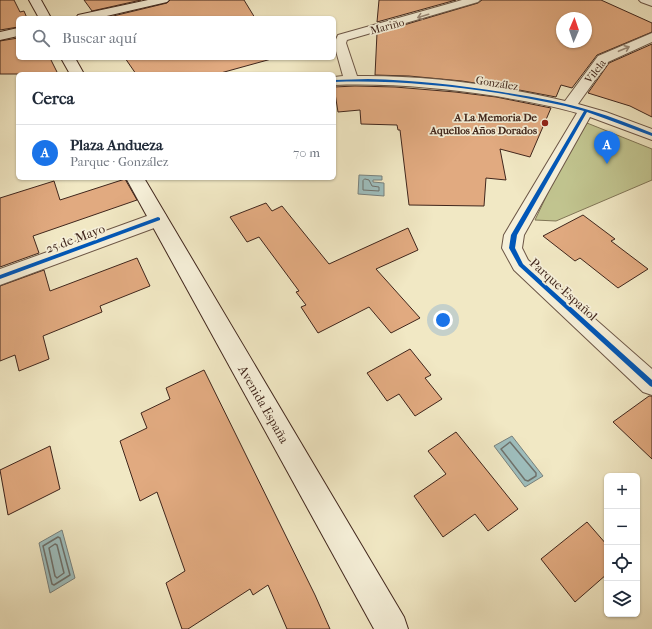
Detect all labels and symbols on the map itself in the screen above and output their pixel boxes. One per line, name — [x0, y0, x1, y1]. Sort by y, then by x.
north arrow — [556, 12, 592, 48]
one-way arrow — [417, 13, 430, 20]
street label: Mariño — [369, 16, 406, 37]
one-way arrow — [617, 45, 629, 52]
street label: Vilela — [581, 56, 609, 87]
street label: González — [475, 74, 519, 93]
place label: A La Memoria De Aquellos Años Dorados — [429, 111, 538, 137]
marker: A La Memoria De Aquellos Años Dorados — [540, 118, 550, 128]
pin: A — [594, 131, 620, 164]
street label: 25 de Mayo — [43, 221, 107, 256]
street label: Parque Español — [527, 255, 601, 324]
your location — [433, 310, 453, 330]
street label: Avenida España — [235, 362, 292, 447]

